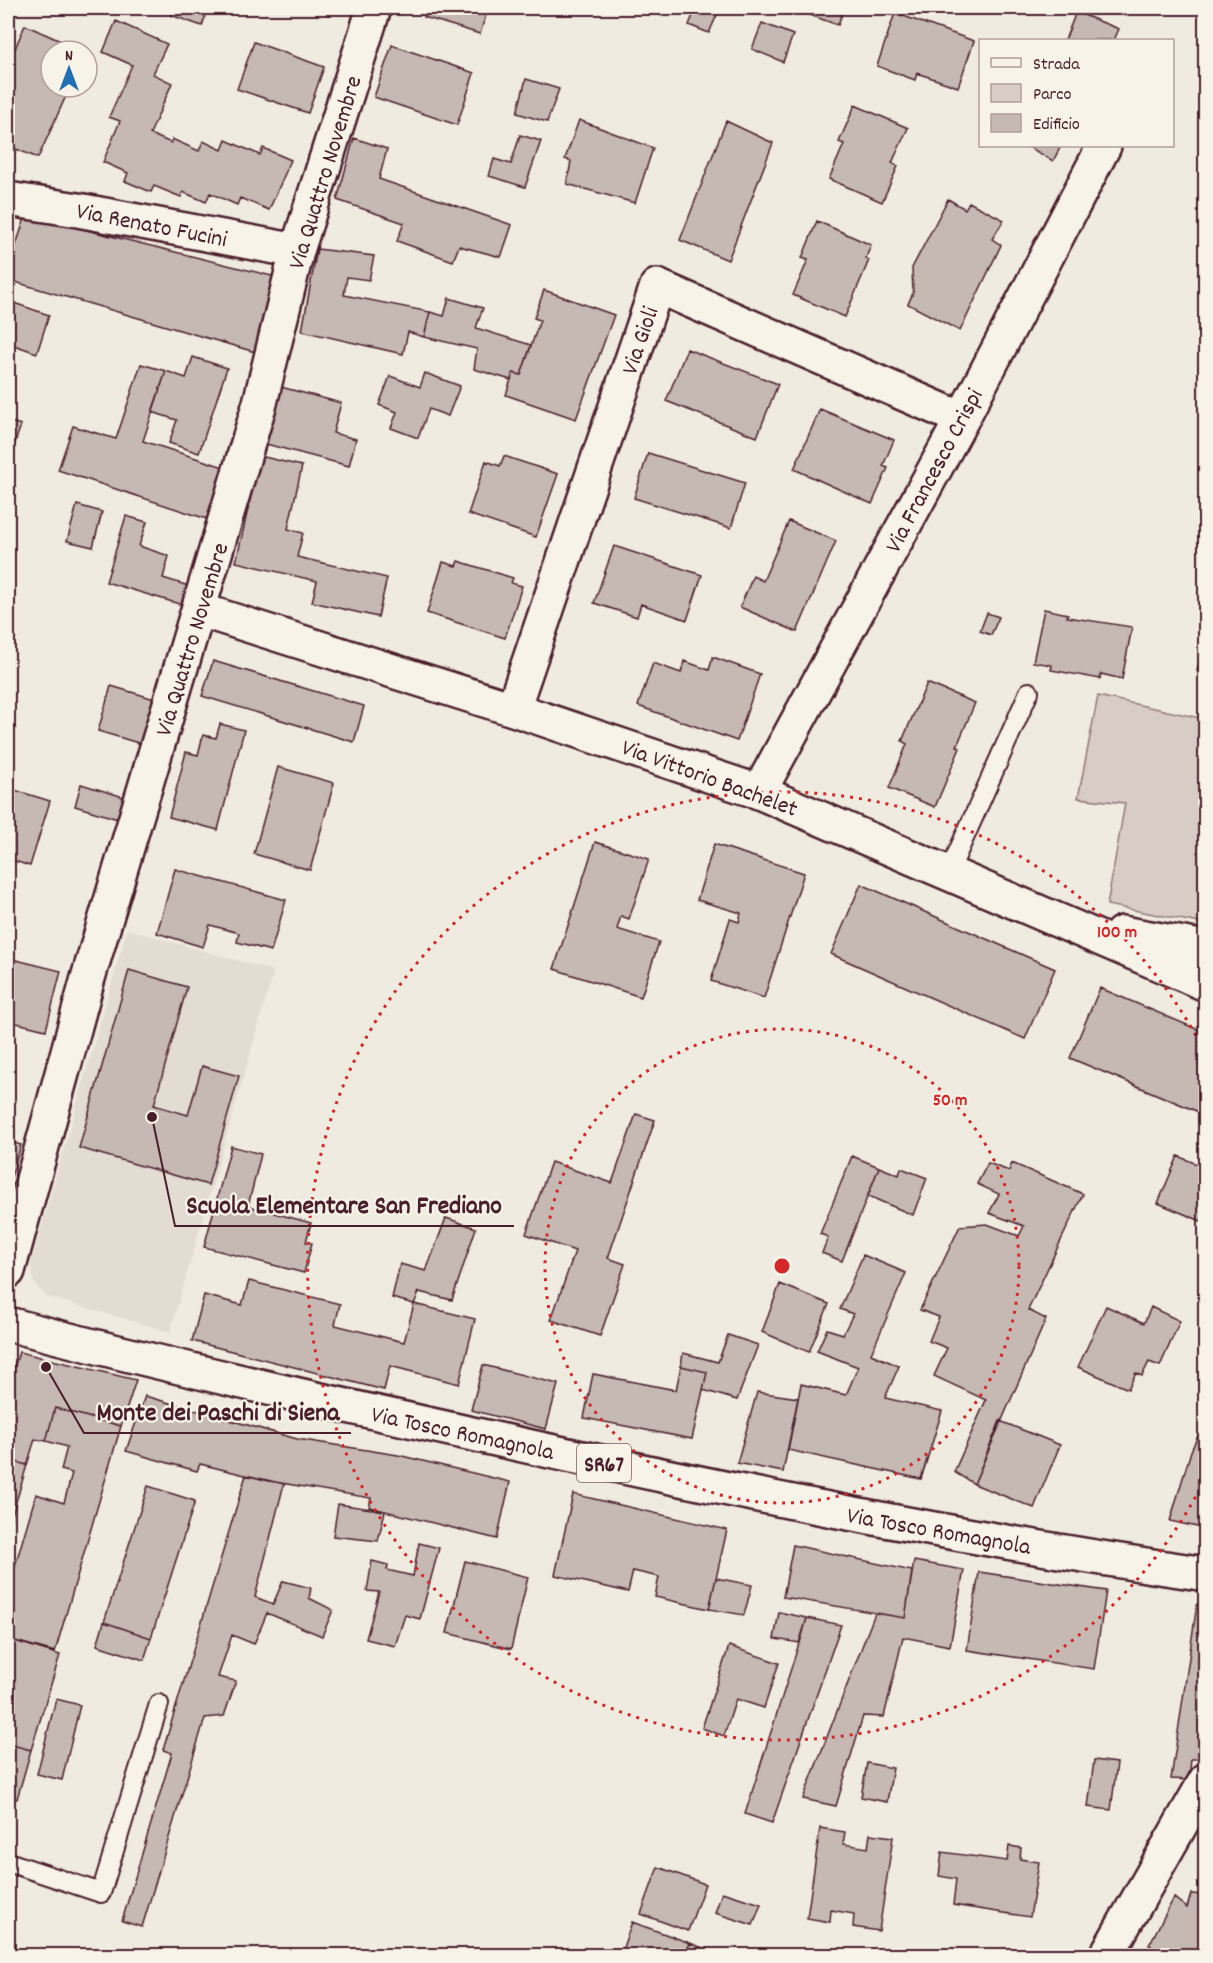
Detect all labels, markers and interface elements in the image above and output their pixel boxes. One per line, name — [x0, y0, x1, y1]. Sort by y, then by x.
north arrow — [39, 39, 99, 99]
legend — [979, 39, 1174, 147]
text: N — [65, 45, 73, 68]
text: Strada — [1033, 53, 1080, 78]
street label: Via Quattro Novembre — [281, 72, 372, 274]
text: Parco — [1033, 83, 1072, 108]
text: Edificio — [1033, 113, 1080, 138]
street label: Via Renato Fucini — [73, 196, 230, 258]
street label: Via Gioli — [614, 302, 669, 380]
street label: Via Francesco Crispi — [878, 383, 993, 560]
street label: Via Quattro Novembre — [148, 539, 239, 741]
street label: Via Vittorio Bachelet — [616, 732, 802, 828]
text: 100 m — [1097, 921, 1137, 946]
text: 50 m — [933, 1089, 967, 1114]
callout: Scuola Elementare San Frediano — [175, 1182, 514, 1226]
text: Scuola Elementare San Frediano — [186, 1189, 502, 1226]
centre of rings — [772, 1256, 792, 1276]
callout: Monte dei Paschi di Siena — [84, 1389, 351, 1433]
text: Monte dei Paschi di Siena — [97, 1396, 340, 1433]
street label: Via Tosco Romagnola — [368, 1399, 558, 1471]
road number: SR67 — [577, 1444, 631, 1482]
street label: Via Tosco Romagnola — [844, 1500, 1034, 1566]

